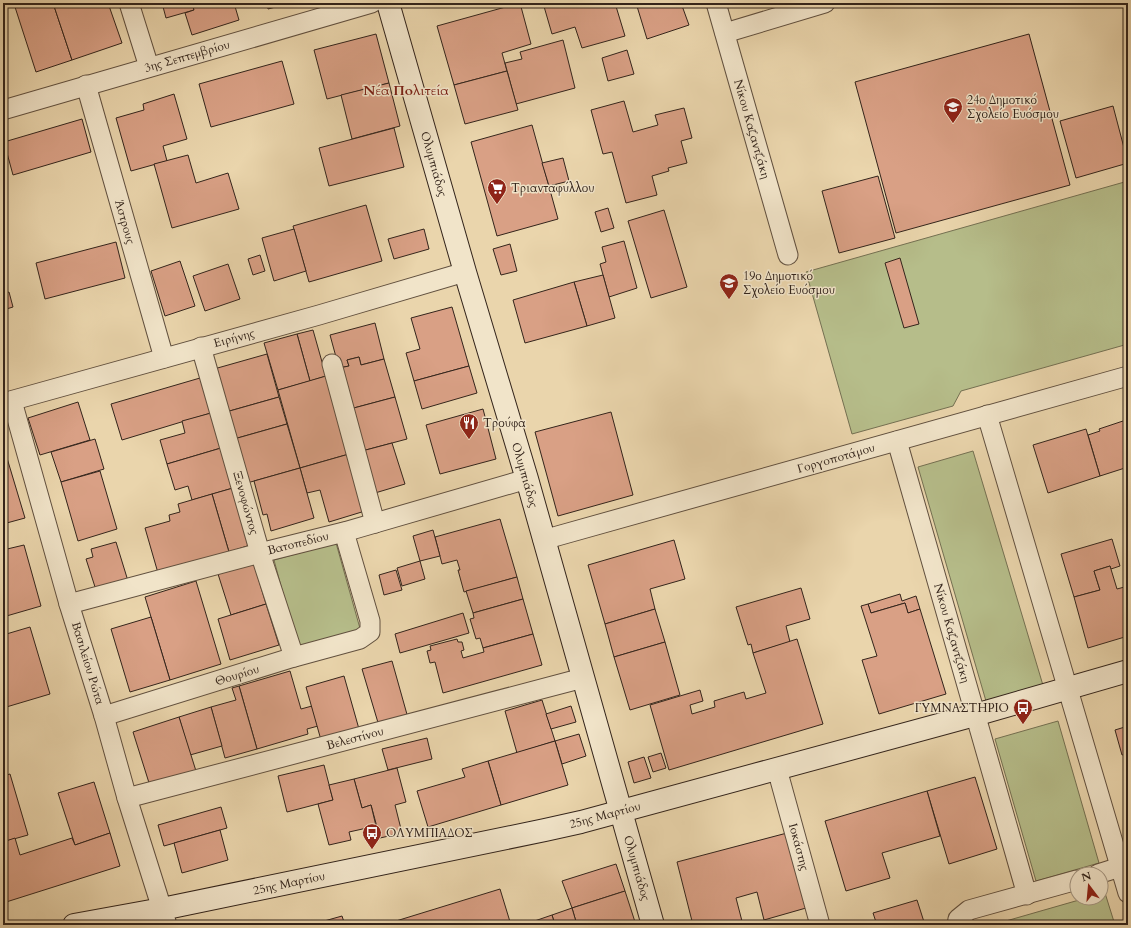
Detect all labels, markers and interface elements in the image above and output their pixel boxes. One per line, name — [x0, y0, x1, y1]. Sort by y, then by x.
street label: 3ης Σεπτεμβρίου — [142, 36, 232, 76]
street label: Νίκου Καζαντζάκη — [730, 77, 774, 181]
district label: Νέα Πολιτεία — [363, 81, 449, 100]
place label: 24ο Δημοτικό Σχολείο Ευόσμου — [967, 92, 1059, 122]
school or university icon: 24ο Δημοτικό Σχολείο Ευόσμου — [942, 96, 964, 124]
street label: Ολυμπιάδος — [417, 129, 451, 199]
supermarket icon: Τριανταφύλλου — [486, 177, 508, 205]
place label: Τριανταφύλλου — [511, 180, 595, 197]
street label: Άστρους — [111, 198, 139, 246]
place label: 19ο Δημοτικό Σχολείο Ευόσμου — [743, 268, 835, 298]
school or university icon: 19ο Δημοτικό Σχολείο Ευόσμου — [718, 272, 740, 300]
street label: Ειρήνης — [212, 325, 256, 351]
restaurant icon: Τρούφα — [458, 412, 480, 440]
place label: Τρούφα — [483, 415, 526, 432]
street label: Γοργοποτάμου — [795, 439, 877, 478]
street label: Ολυμπιάδος — [508, 440, 542, 510]
street label: Ξενοφώντος — [228, 469, 263, 537]
street label: Βατοπεδίου — [266, 528, 330, 558]
street label: Νίκου Καζαντζάκη — [930, 581, 974, 685]
street label: Βασιλείου Ρώτα — [68, 620, 108, 707]
street label: Θουρίου — [213, 661, 261, 689]
bus stop icon: ΓΥΜΝΑΣΤΗΡΙΟ — [1012, 697, 1034, 725]
place label: ΓΥΜΝΑΣΤΗΡΙΟ — [915, 700, 1009, 716]
street label: Βελεστίνου — [325, 723, 385, 753]
street label: 25ης Μαρτίου — [568, 798, 642, 832]
street label: Ιοκάστης — [785, 821, 813, 873]
bus stop icon: ΟΛΥΜΠΙΑΔΟΣ — [361, 822, 383, 850]
place label: ΟΛΥΜΠΙΑΔΟΣ — [386, 825, 473, 841]
street label: Ολυμπιάδος — [620, 833, 654, 903]
north arrow — [1069, 866, 1109, 906]
street label: 25ης Μαρτίου — [252, 868, 326, 898]
text: N — [1080, 868, 1093, 885]

